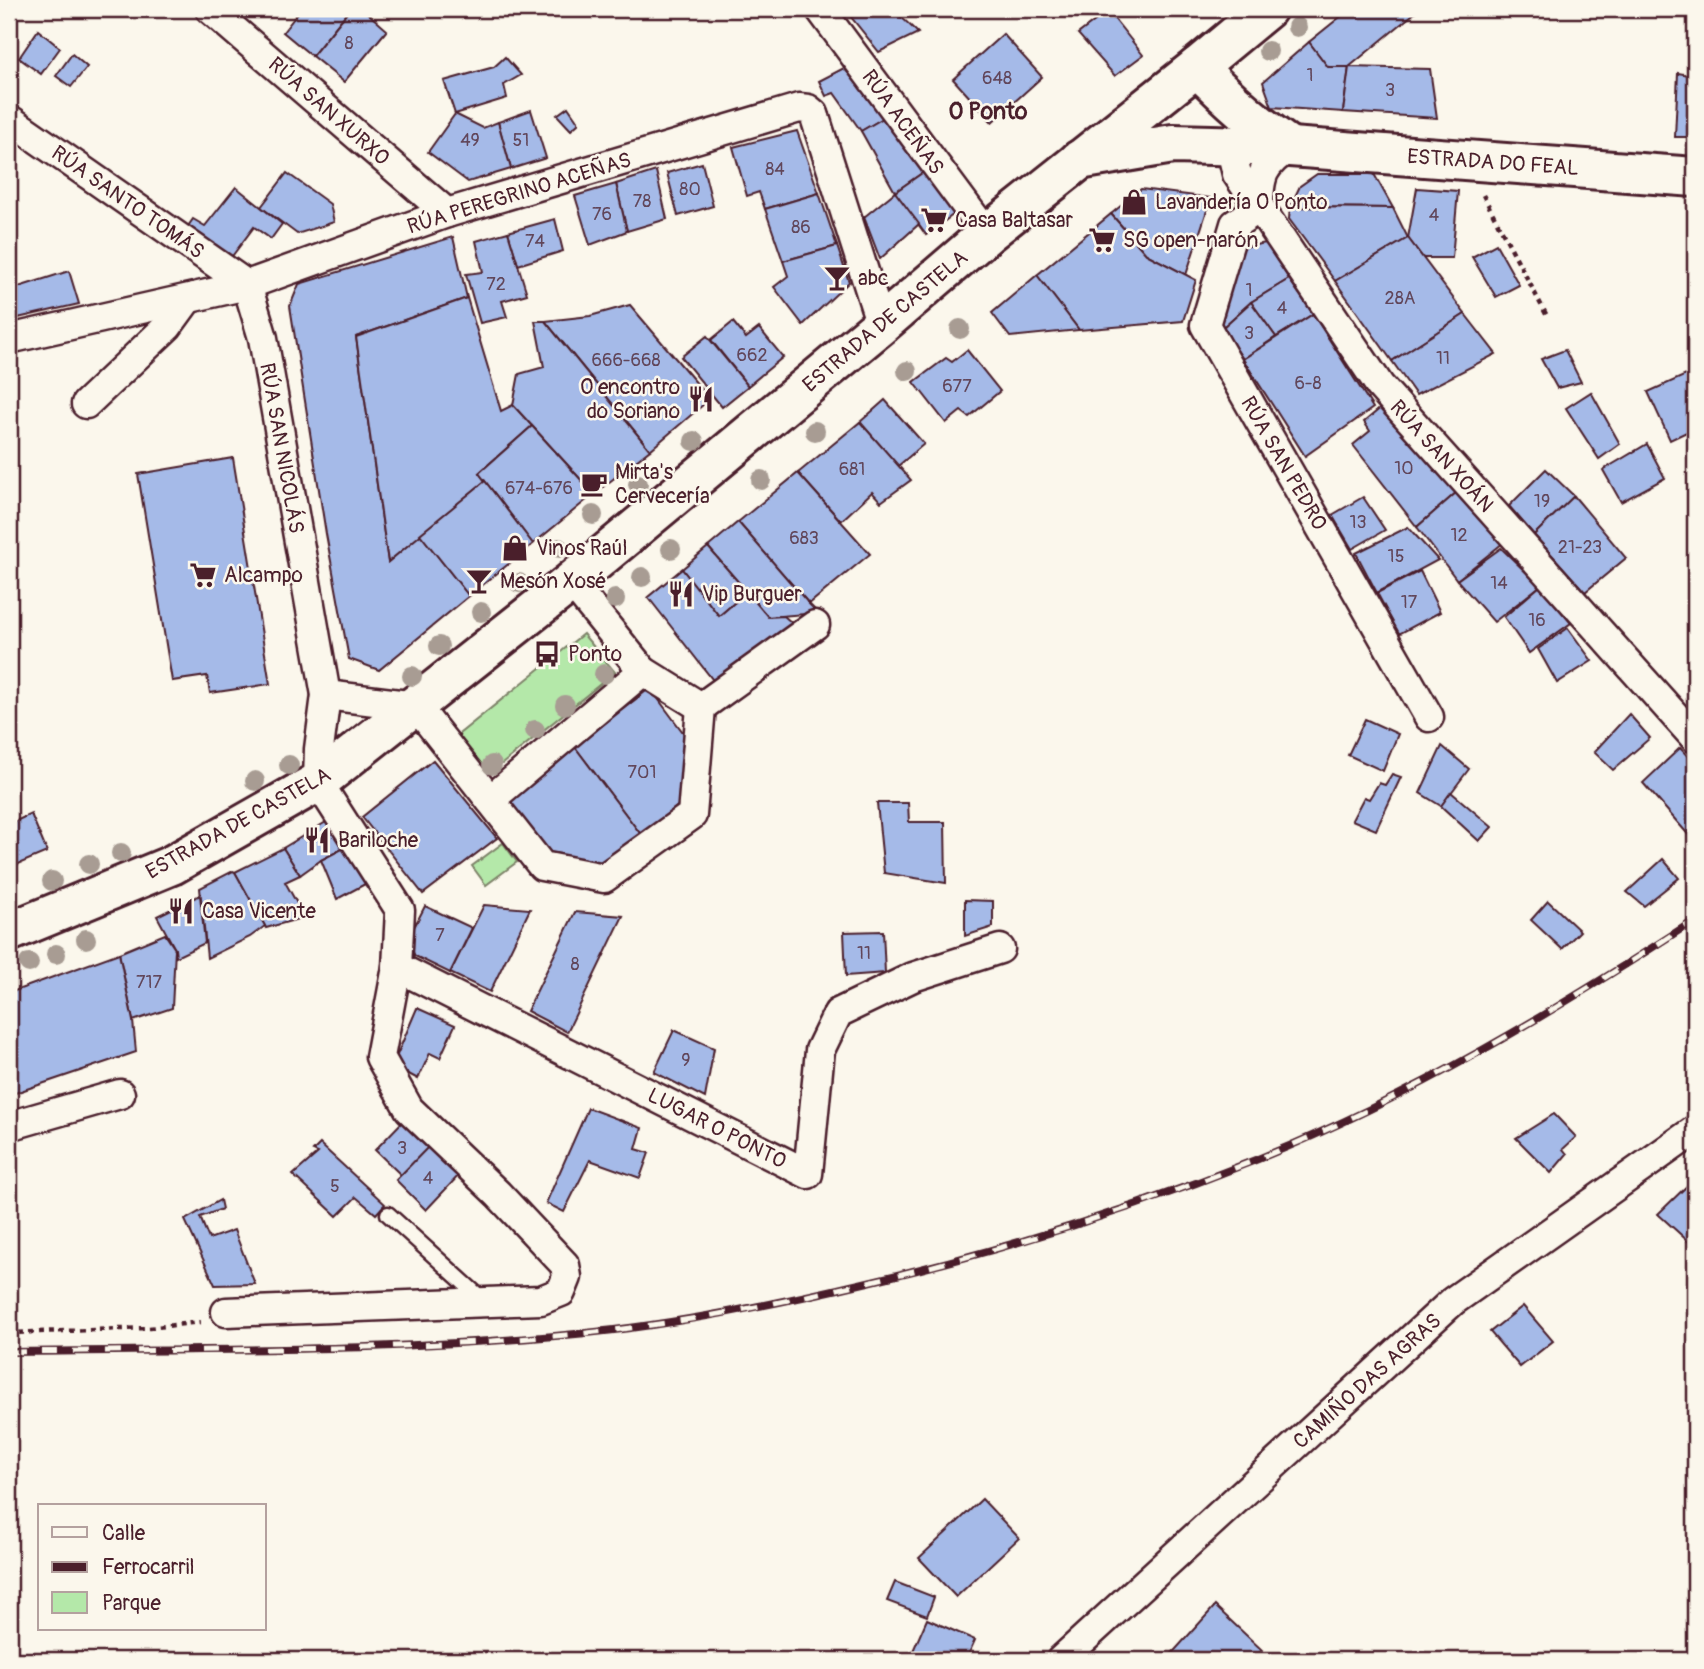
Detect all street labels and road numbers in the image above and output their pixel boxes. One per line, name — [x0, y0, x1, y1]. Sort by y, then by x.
street label: RÚA SAN XURXO — [262, 51, 395, 171]
street label: RÚA ACEÑAS — [855, 65, 950, 180]
street label: RÚA SANTO TOMÁS — [46, 140, 209, 265]
street label: ESTRADA DO FEAL — [1406, 143, 1580, 182]
street label: RÚA PEREGRINO ACEÑAS — [404, 147, 634, 240]
street label: ESTRADA DE CASTELA — [797, 244, 973, 398]
street label: RÚA SAN NICOLÁS — [253, 361, 310, 536]
street label: RÚA SAN PEDRO — [1234, 391, 1333, 535]
street label: RÚA SAN XOÁN — [1384, 394, 1499, 518]
street label: ESTRADA DE CASTELA — [141, 761, 336, 886]
street label: LUGAR O PONTO — [643, 1082, 791, 1175]
street label: CAMIÑO DAS AGRAS — [1288, 1308, 1447, 1455]

